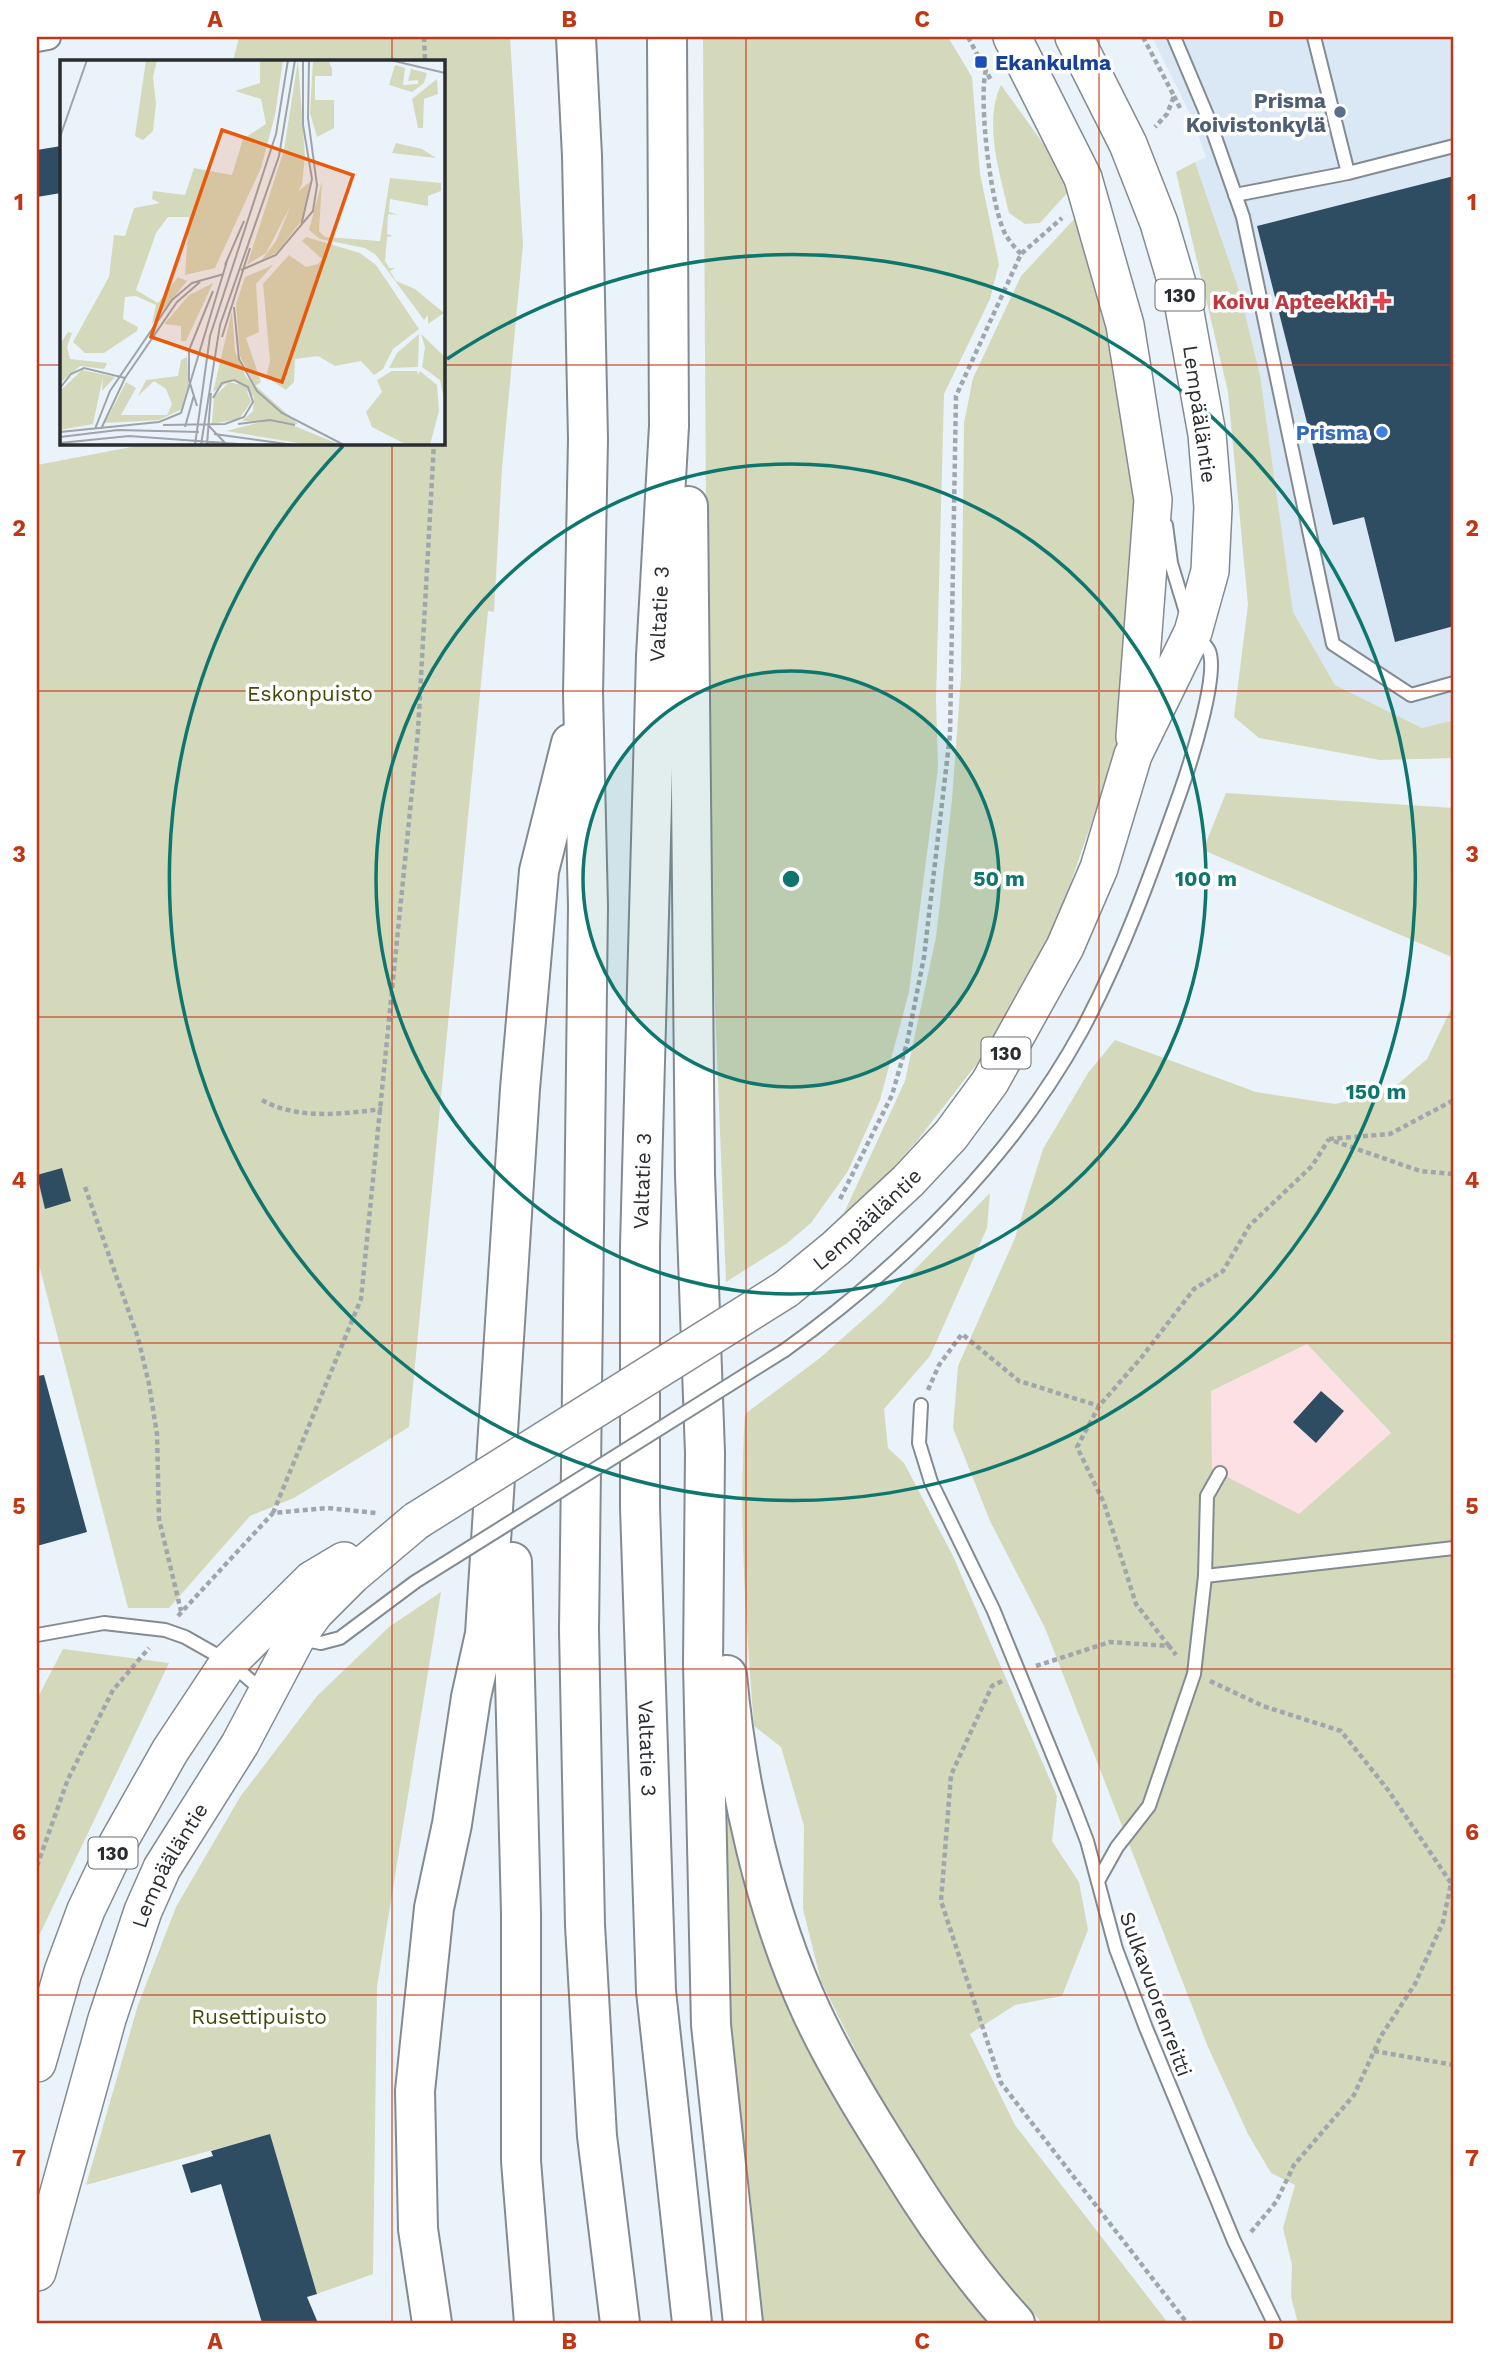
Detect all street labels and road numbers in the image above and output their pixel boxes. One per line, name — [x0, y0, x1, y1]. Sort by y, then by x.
road number: 130 — [1156, 280, 1204, 310]
street label: Lempääläntie — [1178, 343, 1222, 485]
street label: Valtatie 3 — [644, 565, 674, 663]
road number: 130 — [982, 1037, 1030, 1068]
street label: Valtatie 3 — [628, 1132, 656, 1230]
street label: Lempääläntie — [807, 1163, 926, 1275]
street label: Valtatie 3 — [634, 1700, 662, 1797]
street label: Lempääläntie — [126, 1798, 213, 1931]
road number: 130 — [88, 1838, 138, 1868]
street label: Sulkavuorenreitti — [1115, 1908, 1197, 2080]

